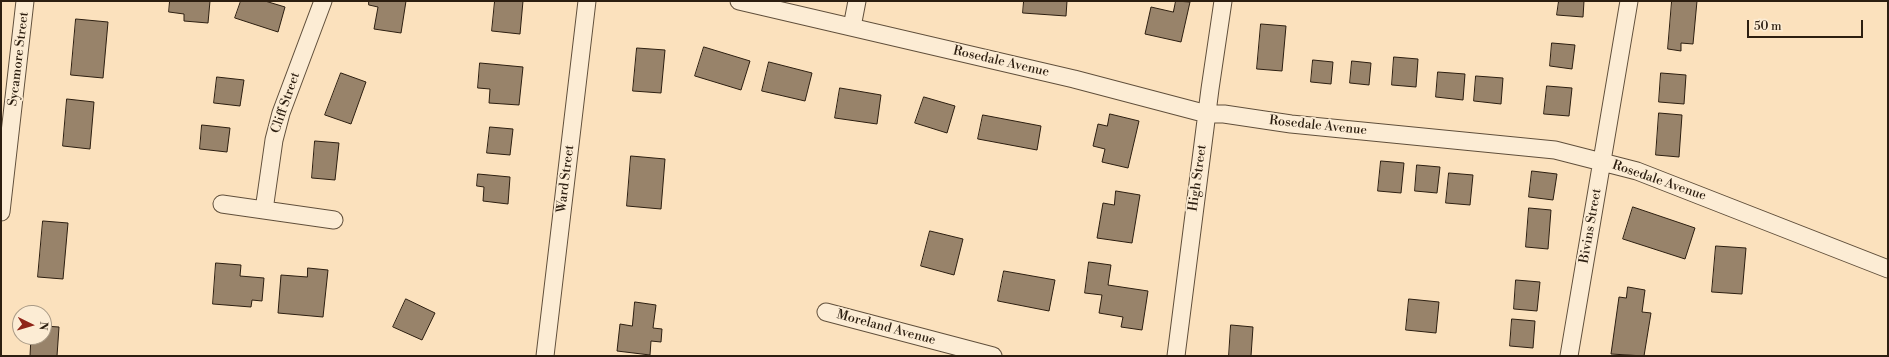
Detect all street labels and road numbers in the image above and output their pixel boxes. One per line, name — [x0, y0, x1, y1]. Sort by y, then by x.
street label: Sycamore Street — [5, 11, 33, 107]
street label: Rosedale Avenue — [951, 43, 1051, 81]
street label: Cliff Street — [268, 70, 304, 136]
street label: Rosedale Avenue — [1268, 113, 1368, 139]
street label: Ward Street — [554, 144, 578, 214]
street label: High Street — [1186, 144, 1210, 212]
street label: Rosedale Avenue — [1610, 158, 1708, 204]
street label: Bivins Street — [1577, 187, 1605, 265]
street label: Moreland Avenue — [835, 307, 937, 349]

